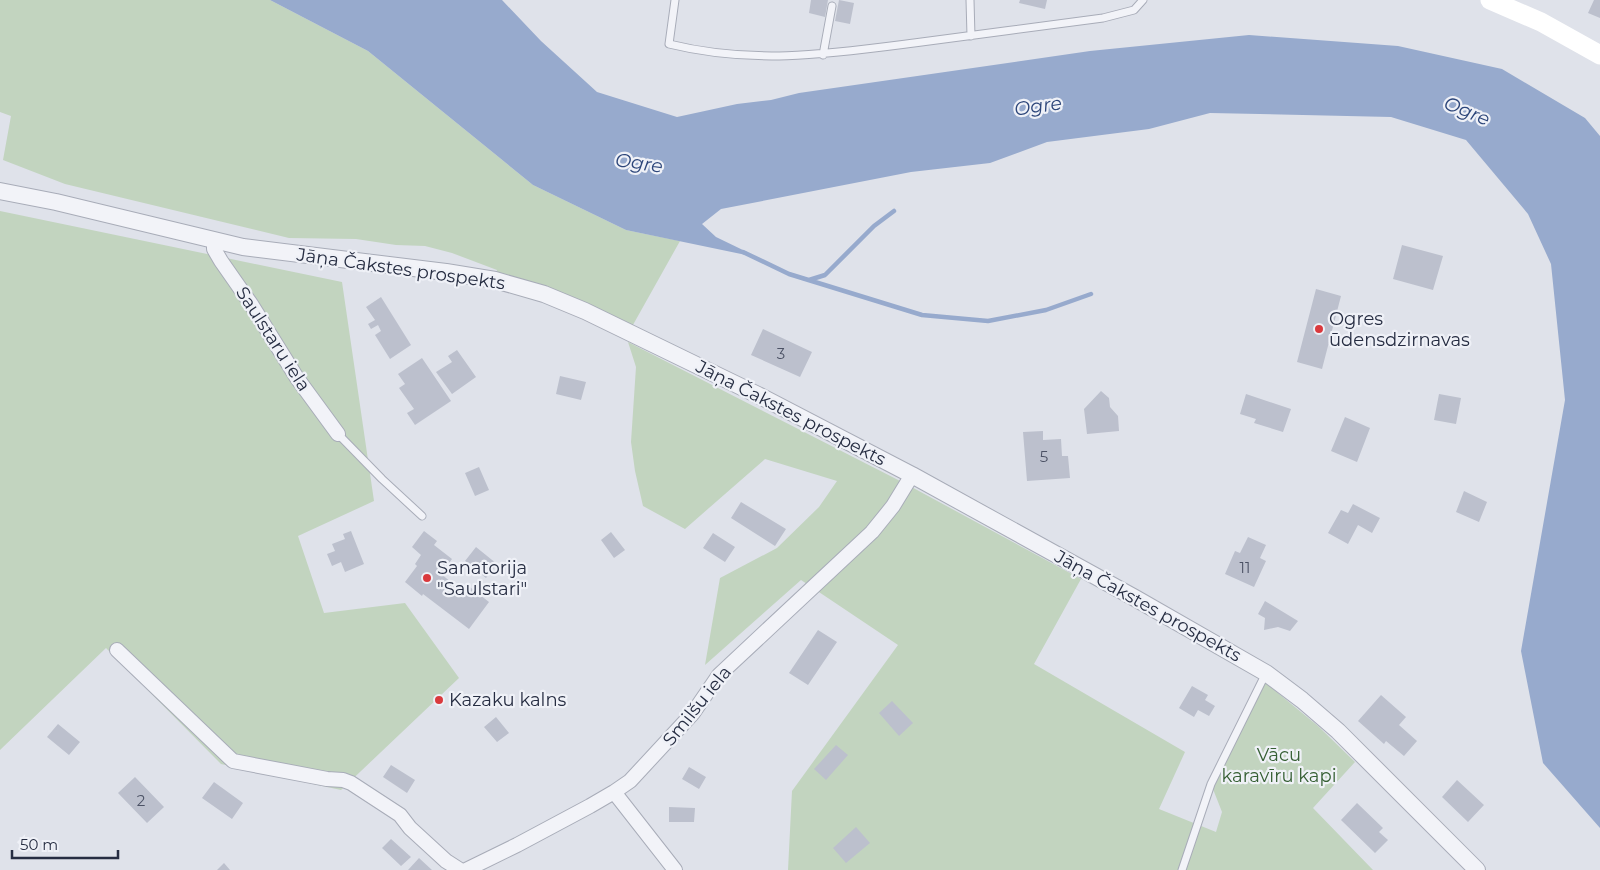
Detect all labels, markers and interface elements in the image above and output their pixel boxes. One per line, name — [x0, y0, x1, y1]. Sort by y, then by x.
water label: Ogre — [1013, 91, 1063, 121]
water label: Ogre — [1441, 91, 1493, 131]
water label: Ogre — [614, 148, 664, 178]
street label: Jāņa Čakstes prospekts — [294, 243, 507, 296]
street label: Saulstaru iela — [231, 283, 315, 395]
place label: Ogres ūdensdzirnavas — [1329, 308, 1470, 351]
marker: Ogres ūdensdzirnavas — [1313, 323, 1325, 335]
house number: 3 — [777, 344, 785, 363]
street label: Jāņa Čakstes prospekts — [691, 355, 890, 472]
house number: 5 — [1040, 447, 1048, 466]
street label: Jāņa Čakstes prospekts — [1049, 545, 1245, 668]
place label: Sanatorija "Saulstari" — [437, 557, 527, 600]
house number: 11 — [1240, 558, 1250, 577]
marker: Sanatorija "Saulstari" — [421, 572, 433, 584]
street label: Smilšu iela — [658, 662, 736, 750]
place label: Kazaku kalns — [449, 689, 567, 711]
marker: Kazaku kalns — [433, 694, 445, 706]
park label: Vācu karavīru kapi — [1221, 744, 1337, 787]
house number: 2 — [137, 791, 145, 810]
scale bar — [12, 828, 119, 860]
text: 50 m — [20, 835, 58, 854]

